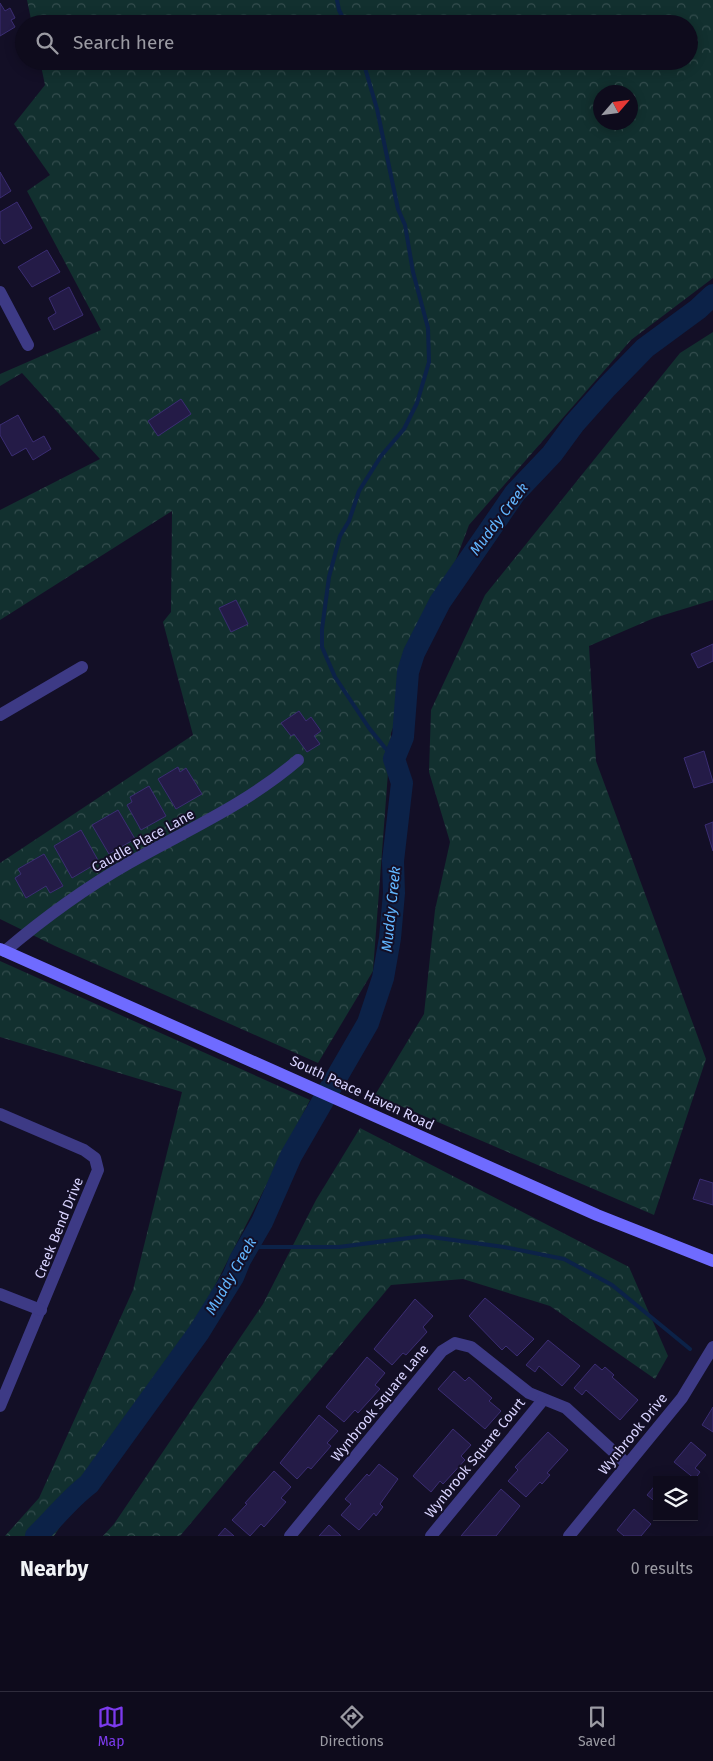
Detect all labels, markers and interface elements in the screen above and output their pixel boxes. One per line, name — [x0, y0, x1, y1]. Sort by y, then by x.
search box — [15, 15, 698, 70]
icon: search — [33, 29, 61, 57]
text: Search here — [73, 31, 174, 54]
north arrow — [593, 85, 638, 130]
water label: Muddy Creek — [466, 479, 532, 559]
street label: Caudle Place Lane — [89, 806, 197, 876]
water label: Muddy Creek — [378, 865, 404, 953]
street label: South Peace Haven Road — [287, 1052, 437, 1134]
street label: Creek Bend Drive — [31, 1175, 87, 1281]
water label: Muddy Creek — [202, 1234, 260, 1318]
street label: Wynbrook Square Lane — [328, 1341, 432, 1465]
street label: Wynbrook Drive — [595, 1390, 671, 1478]
street label: Wynbrook Square Court — [421, 1394, 529, 1521]
map controls — [653, 1476, 698, 1521]
button: layers — [653, 1476, 698, 1521]
text: Nearby — [20, 1556, 88, 1582]
text: 0 results — [631, 1559, 693, 1578]
tab: Map — [97, 1703, 125, 1750]
tab: Directions — [319, 1703, 384, 1750]
tab: Saved — [578, 1703, 616, 1750]

